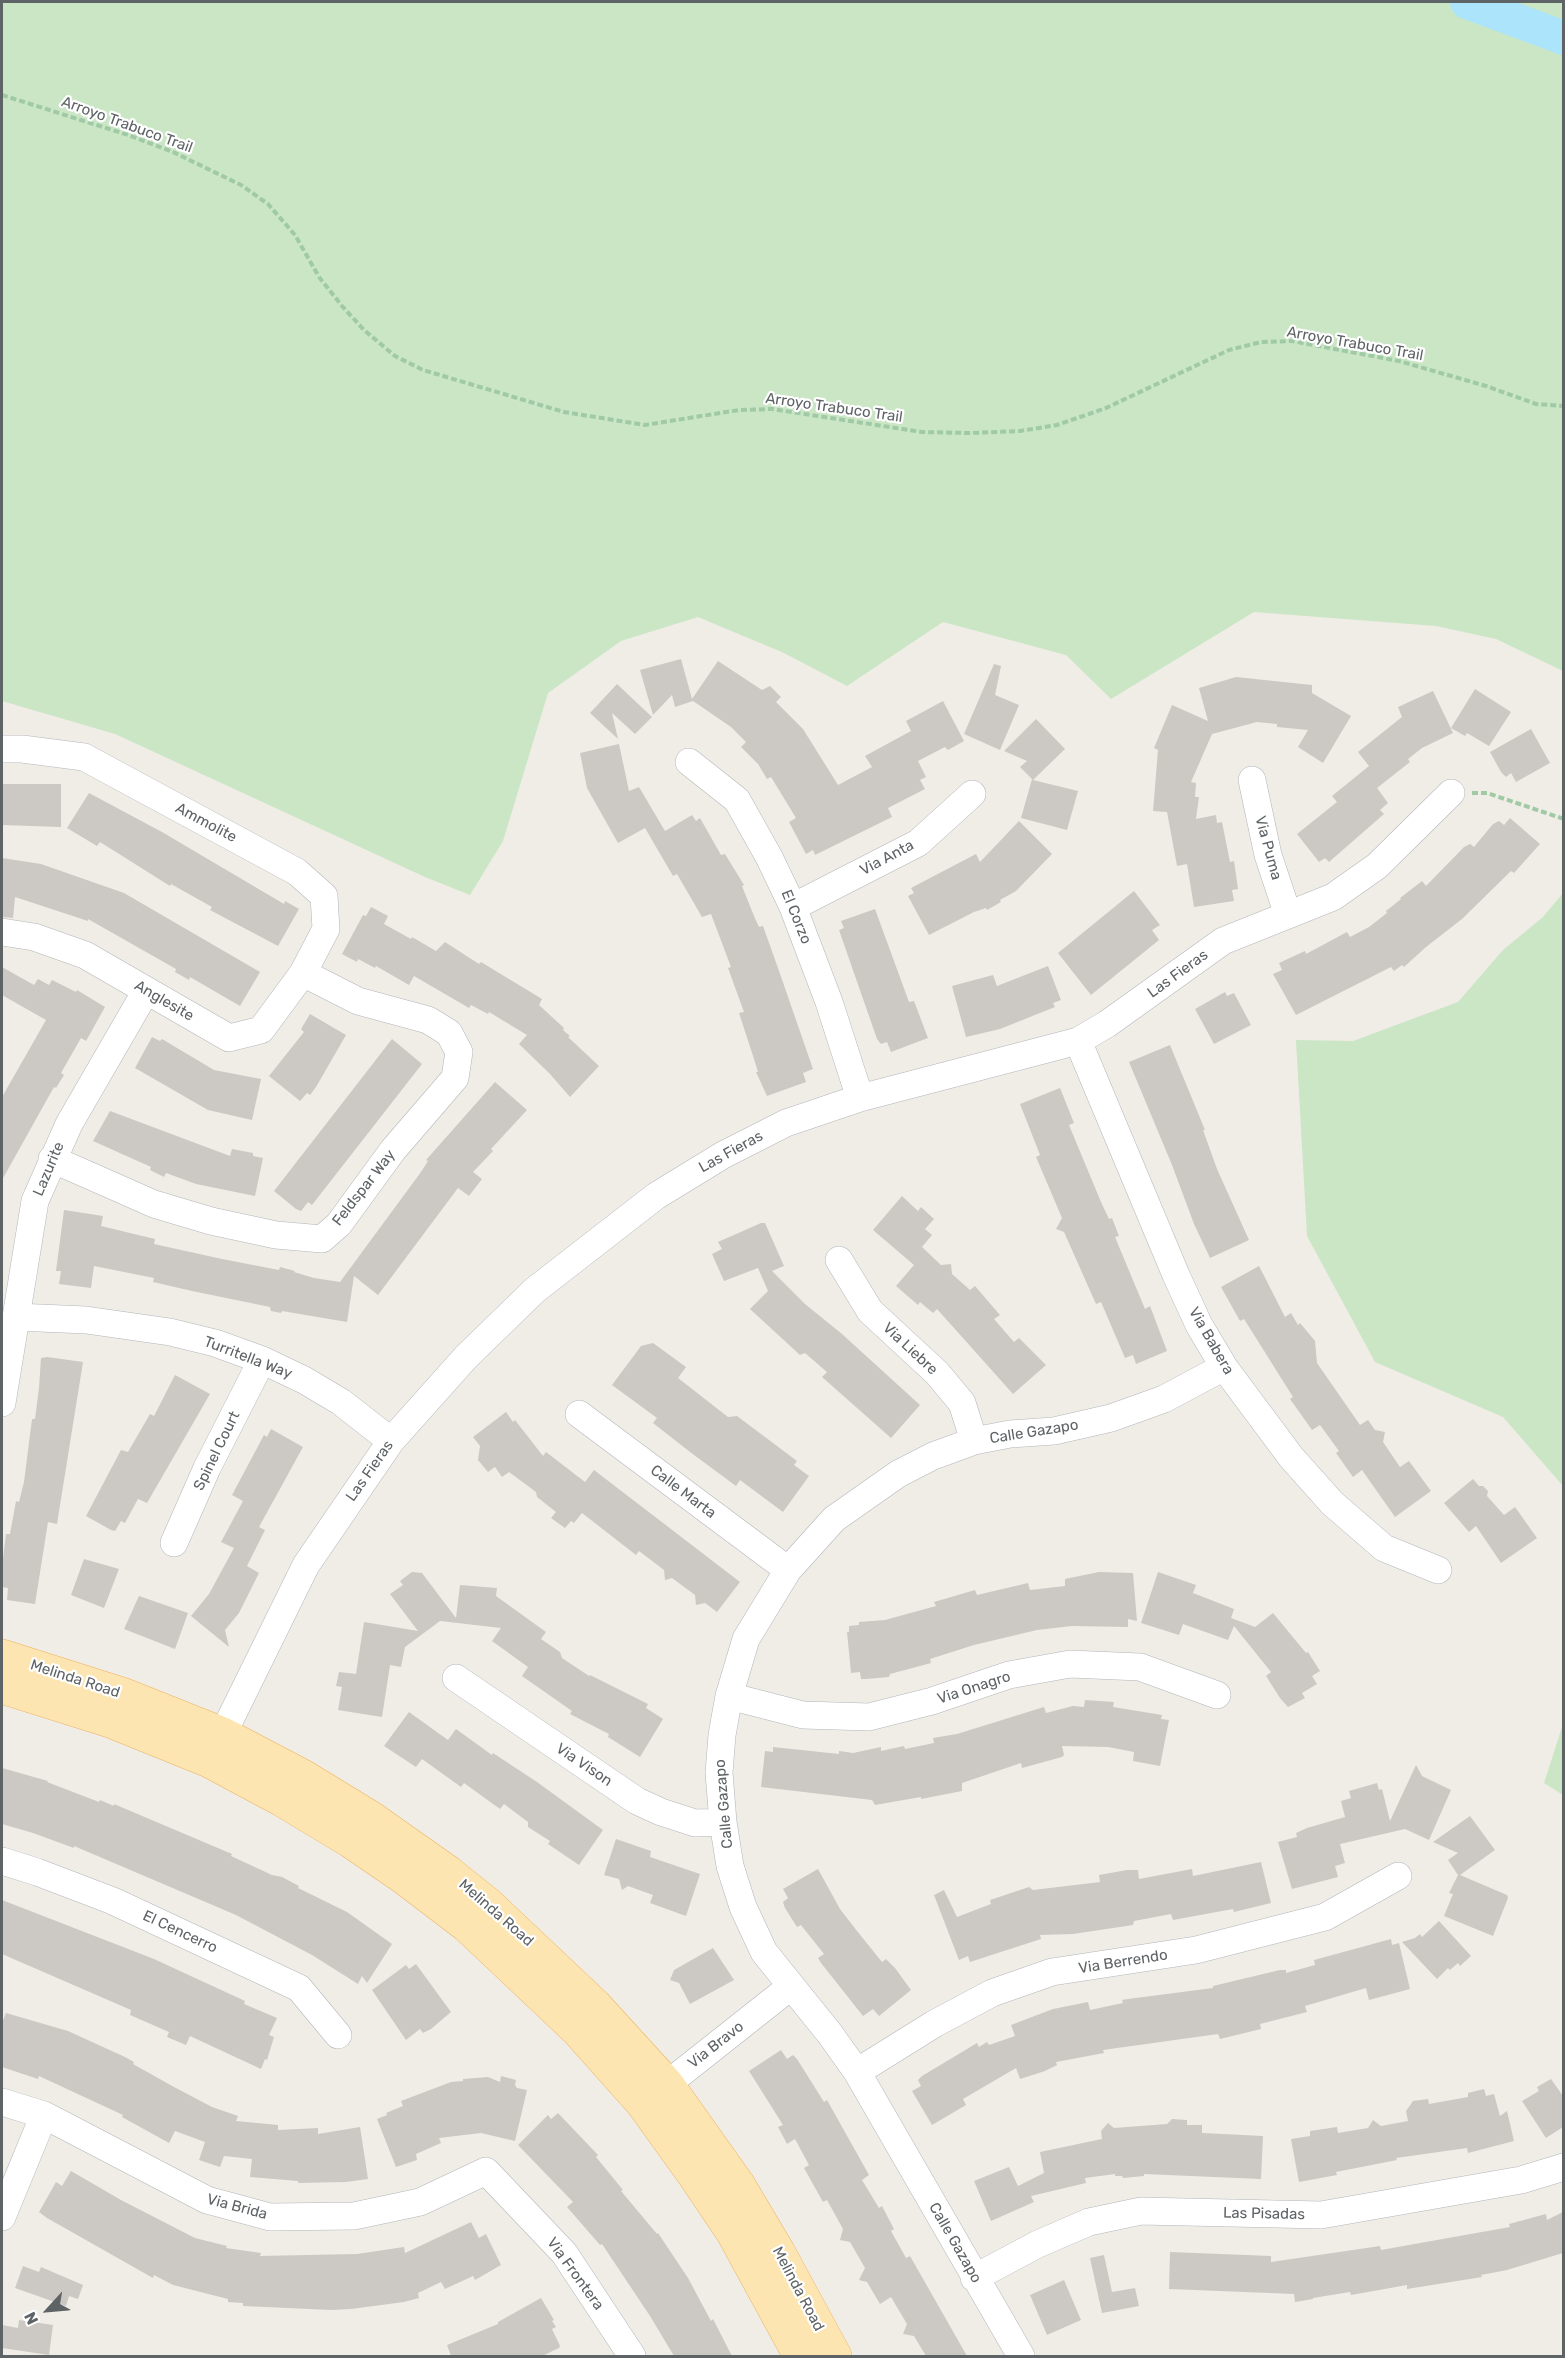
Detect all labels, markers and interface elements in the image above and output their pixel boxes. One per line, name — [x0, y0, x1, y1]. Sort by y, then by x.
street label: Arroyo Trabuco Trail — [59, 93, 195, 157]
street label: Arroyo Trabuco Trail — [1285, 323, 1425, 365]
street label: Arroyo Trabuco Trail — [764, 389, 904, 427]
street label: Ammolite — [172, 799, 240, 847]
street label: Via Puma — [1251, 814, 1285, 882]
street label: Via Anta — [857, 836, 917, 880]
street label: El Corzo — [777, 887, 815, 947]
street label: Las Fieras — [1144, 946, 1212, 1002]
street label: Anglesite — [131, 977, 197, 1025]
street label: Las Fieras — [696, 1127, 766, 1177]
street label: Lazurite — [30, 1139, 68, 1199]
street label: Feldspar Way — [329, 1146, 399, 1230]
street label: Via Babera — [1184, 1304, 1238, 1378]
street label: Via Liebre — [879, 1319, 941, 1379]
street label: Turritella Way — [201, 1333, 295, 1383]
street label: Spinel Court — [190, 1408, 244, 1494]
street label: Calle Gazapo — [988, 1416, 1080, 1448]
street label: Las Fieras — [342, 1437, 398, 1505]
street label: Calle Marta — [647, 1461, 719, 1523]
street label: Melinda Road — [28, 1656, 122, 1702]
street label: Via Onagro — [935, 1668, 1013, 1708]
street label: Via Vison — [552, 1740, 616, 1790]
street label: Calle Gazapo — [711, 1759, 737, 1849]
street label: Melinda Road — [455, 1876, 537, 1950]
street label: El Cencerro — [140, 1907, 220, 1957]
street label: Via Berrendo — [1077, 1946, 1169, 1978]
street label: Via Bravo — [685, 2018, 747, 2072]
street label: Via Brida — [205, 2190, 269, 2224]
street label: Calle Gazapo — [925, 2200, 985, 2286]
street label: Las Pisadas — [1223, 2204, 1305, 2224]
street label: Via Frontera — [543, 2234, 607, 2314]
street label: Melinda Road — [768, 2244, 828, 2334]
north arrow — [18, 2280, 78, 2340]
text: N — [20, 2309, 42, 2327]

